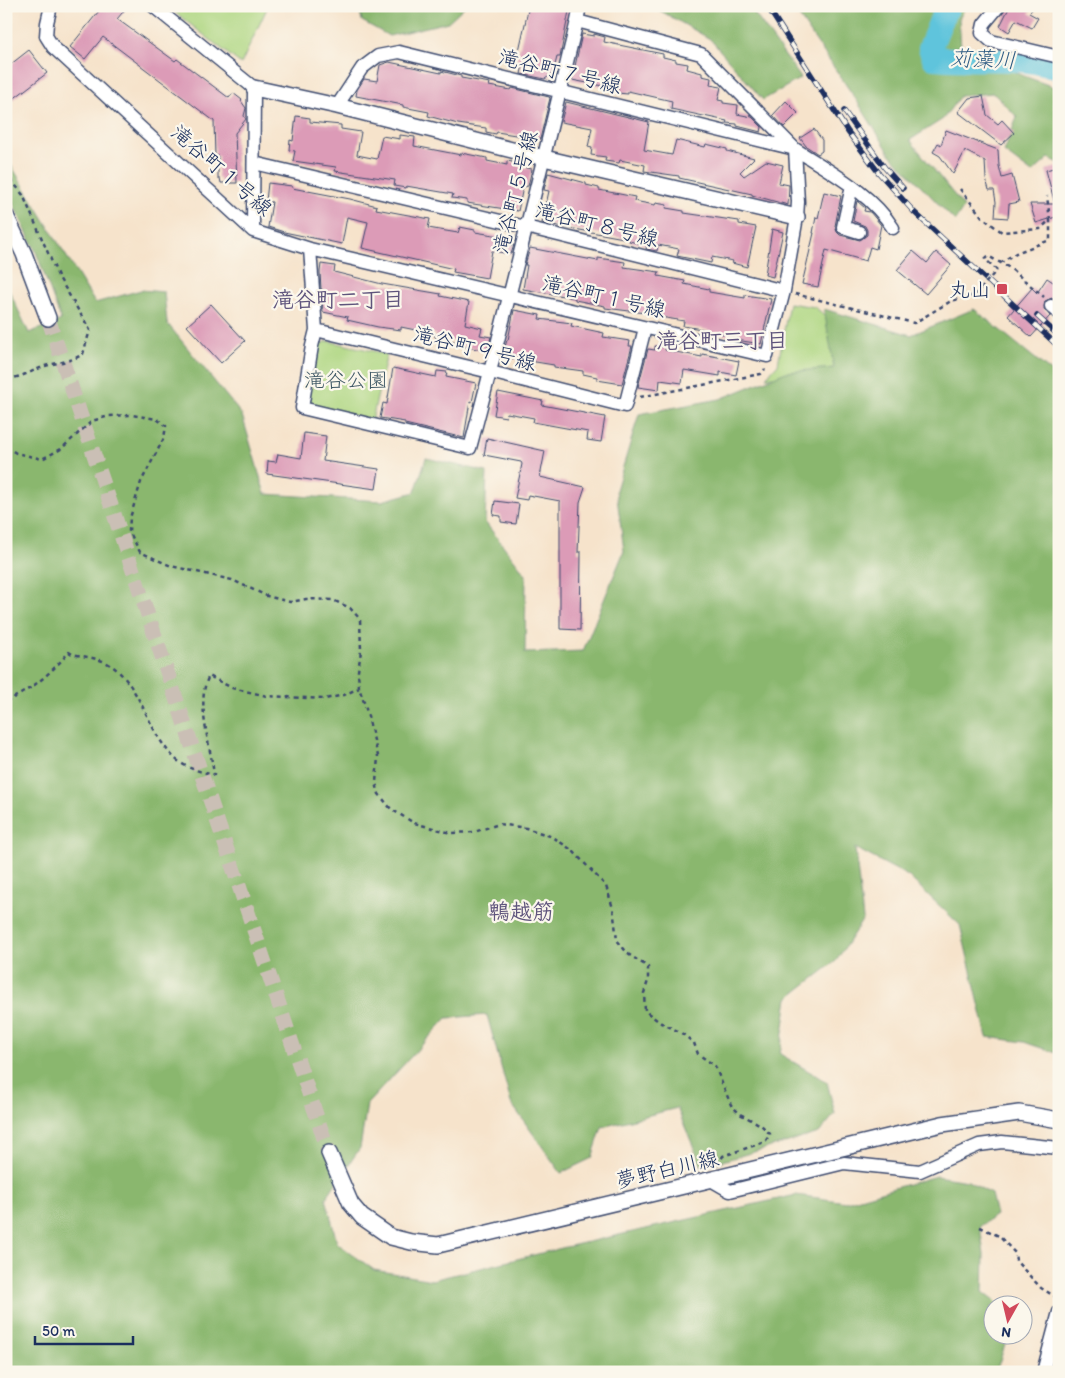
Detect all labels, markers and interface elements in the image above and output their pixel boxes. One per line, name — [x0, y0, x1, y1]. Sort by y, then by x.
street label: 滝谷町７号線 — [496, 44, 624, 98]
water label: 苅藻川 — [950, 44, 1016, 74]
street label: 滝谷町１号線 — [166, 119, 278, 221]
street label: 滝谷町５号線 — [488, 128, 542, 256]
street label: 滝谷町８号線 — [533, 197, 661, 251]
street label: 滝谷町１号線 — [540, 270, 668, 322]
place label: 丸山 — [949, 277, 991, 302]
marker: 丸山 — [995, 282, 1009, 296]
district label: 滝谷町二丁目 — [272, 286, 404, 313]
street label: 滝谷町９号線 — [411, 321, 539, 375]
district label: 滝谷町三丁目 — [656, 327, 788, 354]
park label: 滝谷公園 — [304, 367, 388, 392]
district label: 鵯越筋 — [488, 898, 554, 925]
street label: 夢野白川線 — [613, 1145, 721, 1193]
north arrow — [982, 1296, 1032, 1346]
scale bar — [35, 1313, 132, 1345]
text: 50 m — [42, 1322, 75, 1340]
text: N — [1000, 1323, 1012, 1341]

